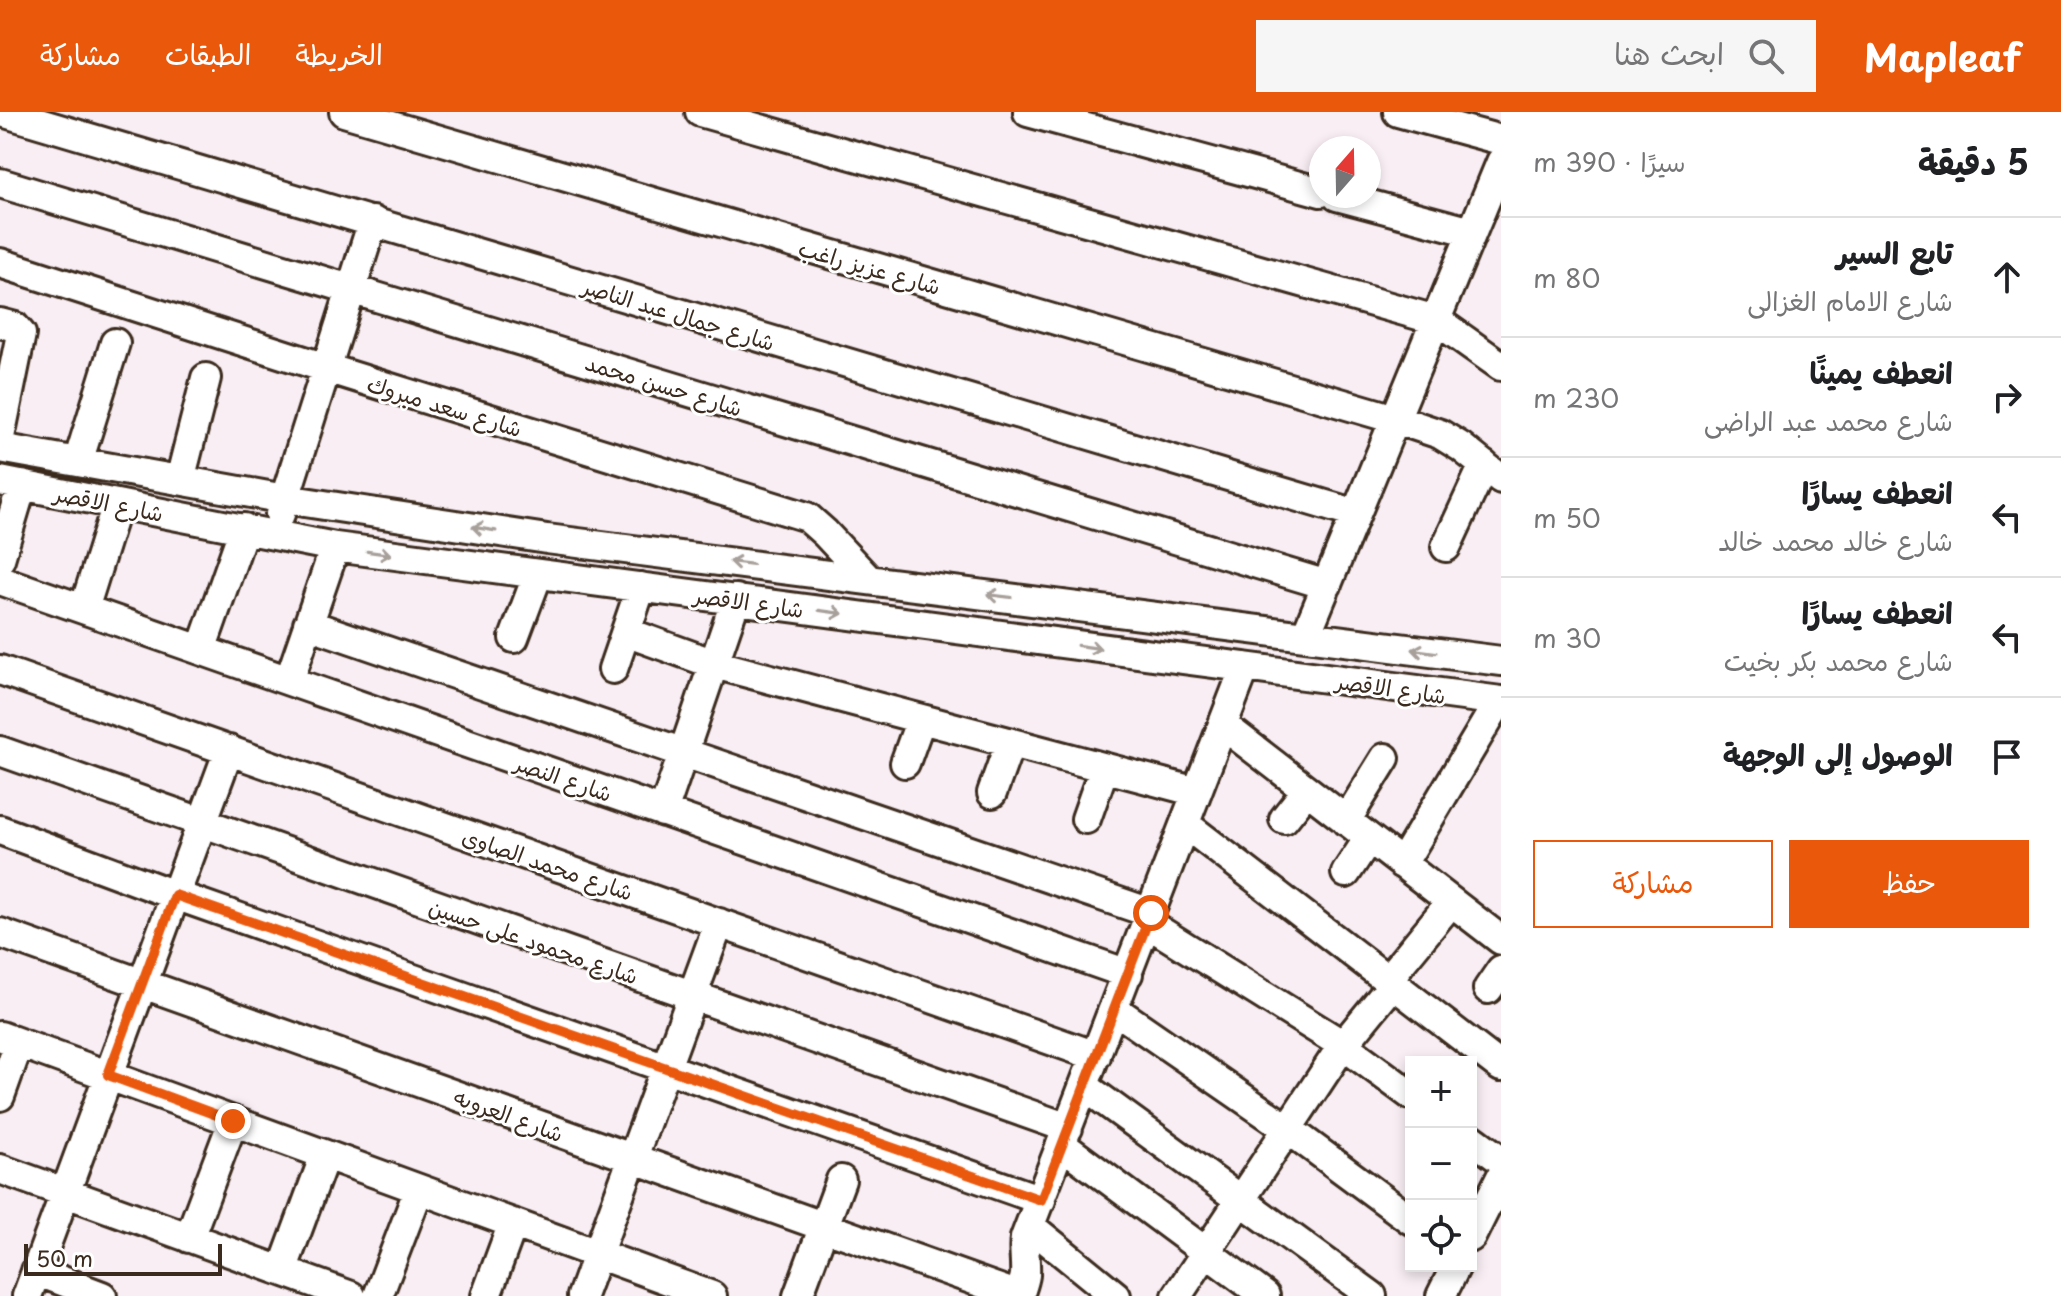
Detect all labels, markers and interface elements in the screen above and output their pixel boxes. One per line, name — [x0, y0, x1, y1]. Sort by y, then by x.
search box — [1256, 20, 1816, 92]
text: Mapleaf — [1864, 28, 2021, 85]
text: ابحث هنا — [1614, 30, 1724, 75]
text: مشاركة — [40, 32, 121, 75]
text: الطبقات — [165, 32, 251, 75]
text: الخريطة — [295, 32, 383, 75]
icon: search — [1744, 34, 1788, 78]
text: 5 دقيقة — [1918, 135, 2029, 187]
north arrow — [1309, 136, 1381, 208]
text: سيرًا · 390 m — [1533, 142, 1686, 181]
text: تابع السير — [1836, 229, 1953, 274]
street label: شارع عزيز راغب — [795, 230, 945, 303]
icon: ahead — [1985, 255, 2029, 299]
text: 80 m — [1533, 258, 1600, 297]
street label: شارع جمال عبد الناصر — [577, 267, 779, 359]
text: شارع الامام الغزالى — [1747, 281, 1953, 320]
street label: شارع حسن محمد — [581, 344, 747, 425]
text: انعطف يمينًا — [1809, 349, 1953, 394]
street label: شارع سعد مبروك — [363, 366, 526, 445]
icon: right — [1985, 375, 2029, 419]
text: 230 m — [1533, 378, 1619, 417]
text: شارع محمد عبد الراضى — [1704, 401, 1953, 440]
text: انعطف يسارًا — [1802, 469, 1953, 514]
street label: شارع الاقصر — [49, 475, 166, 530]
icon: left — [1985, 495, 2029, 539]
text: 50 m — [1533, 498, 1601, 537]
one-way arrow — [471, 521, 497, 536]
text: شارع خالد محمد خالد — [1718, 521, 1953, 560]
one-way arrow — [366, 546, 391, 561]
one-way arrow — [729, 555, 754, 570]
street label: شارع الاقصر — [690, 577, 806, 626]
one-way arrow — [987, 588, 1012, 603]
text: انعطف يسارًا — [1802, 589, 1953, 634]
one-way arrow — [818, 605, 843, 620]
icon: left — [1985, 615, 2029, 659]
text: 30 m — [1533, 618, 1601, 657]
one-way arrow — [1075, 639, 1102, 654]
text: شارع محمد بكر بخيت — [1724, 641, 1953, 680]
one-way arrow — [1412, 643, 1437, 658]
street label: شارع الاقصر — [1332, 663, 1448, 712]
text: الوصول إلى الوجهة — [1723, 731, 1953, 776]
icon: arrive — [1985, 735, 2029, 779]
street label: شارع النصر — [509, 744, 617, 810]
street label: شارع محمد الصاوى — [458, 818, 638, 909]
button: مشاركة — [1533, 840, 1773, 928]
button: حفظ — [1789, 840, 2029, 928]
street label: شارع محمود على حسين — [425, 889, 643, 992]
route start — [1133, 895, 1169, 931]
map controls — [1405, 1056, 1477, 1272]
button: + — [1405, 1056, 1477, 1128]
street label: شارع العروبه — [449, 1079, 568, 1150]
route end — [215, 1103, 251, 1139]
button: − — [1405, 1128, 1477, 1200]
button: locate — [1405, 1200, 1477, 1272]
scale bar — [24, 1240, 222, 1276]
text: 50 m — [36, 1241, 93, 1274]

